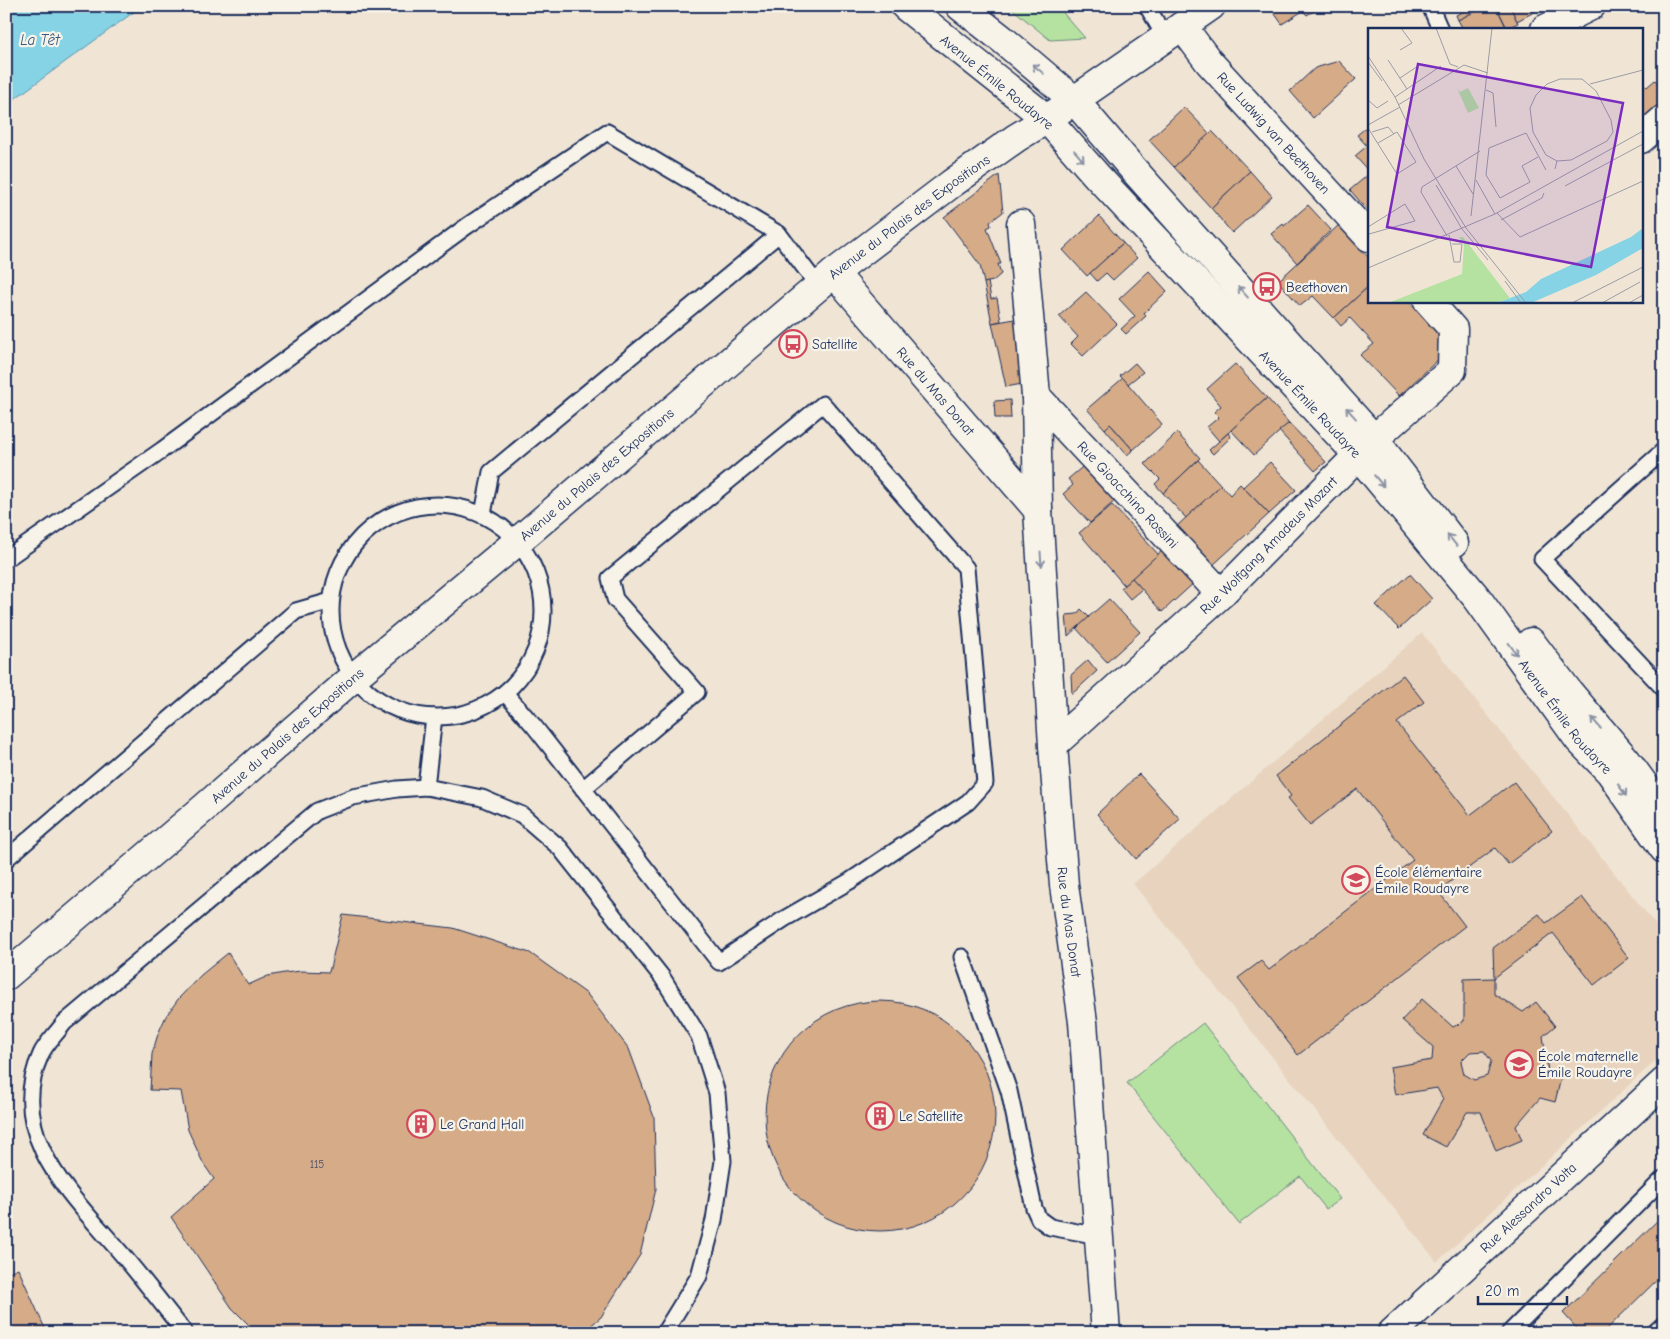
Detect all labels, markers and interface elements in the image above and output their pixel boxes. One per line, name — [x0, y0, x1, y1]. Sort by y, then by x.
inset map — [1368, 28, 1642, 302]
water label: La Têt — [20, 31, 61, 49]
street label: Avenue Émile Roudayre — [936, 31, 1057, 133]
one-way arrow — [1031, 63, 1044, 75]
street label: Rue Ludwig van Beethoven — [1213, 69, 1333, 198]
one-way arrow — [1073, 149, 1084, 162]
street label: Avenue du Palais des Expositions — [825, 151, 993, 283]
bus stop icon: Beethoven — [1252, 272, 1282, 302]
place label: Beethoven — [1286, 279, 1348, 296]
one-way arrow — [1237, 286, 1248, 299]
bus stop icon: Satellite — [778, 329, 808, 359]
place label: Satellite — [812, 336, 858, 353]
street label: Rue du Mas Donat — [893, 344, 979, 440]
street label: Avenue Émile Roudayre — [1255, 347, 1364, 462]
street label: Avenue du Palais des Expositions — [516, 404, 678, 545]
one-way arrow — [1345, 407, 1357, 420]
street label: Rue Gioacchino Rossini — [1074, 438, 1182, 552]
street label: Rue Wolfgang Amadeus Mozart — [1196, 472, 1342, 618]
one-way arrow — [1374, 474, 1385, 487]
one-way arrow — [1447, 533, 1457, 547]
one-way arrow — [1036, 550, 1045, 566]
one-way arrow — [1508, 642, 1518, 656]
street label: Avenue Émile Roudayre — [1515, 656, 1615, 778]
street label: Avenue du Palais des Expositions — [208, 665, 367, 807]
one-way arrow — [1590, 717, 1601, 730]
one-way arrow — [1617, 783, 1627, 797]
place label: École élémentaire Émile Roudayre — [1375, 864, 1482, 897]
school or university icon: École élémentaire Émile Roudayre — [1341, 865, 1371, 895]
street label: Rue du Mas Donat — [1054, 866, 1085, 979]
place label: École maternelle Émile Roudayre — [1538, 1048, 1638, 1081]
school or university icon: École maternelle Émile Roudayre — [1504, 1049, 1534, 1079]
building icon: Le Satellite — [865, 1101, 895, 1131]
place label: Le Satellite — [899, 1108, 963, 1125]
building icon: Le Grand Hall — [406, 1109, 436, 1139]
place label: Le Grand Hall — [440, 1116, 524, 1133]
house number: 115 — [310, 1158, 324, 1171]
street label: Rue Alessandro Volta — [1477, 1159, 1580, 1257]
scale bar — [1478, 1274, 1566, 1306]
text: 20 m — [1485, 1282, 1519, 1300]

